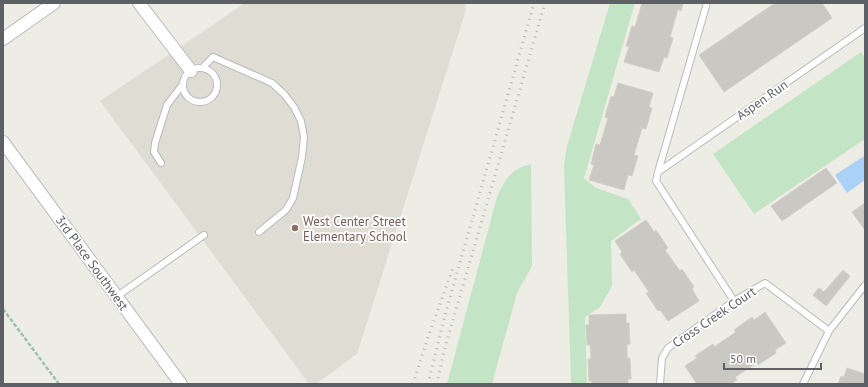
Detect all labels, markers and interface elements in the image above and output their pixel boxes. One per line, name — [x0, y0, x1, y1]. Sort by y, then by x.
street label: Aspen Run — [733, 76, 791, 124]
street label: 3rd Place Southwest — [52, 212, 133, 314]
place label: West Center Street Elementary School — [303, 213, 407, 245]
marker: West Center Street Elementary School — [290, 223, 300, 233]
street label: Cross Creek Court — [669, 282, 760, 351]
scale bar — [724, 345, 821, 371]
text: 50 m — [730, 351, 756, 366]

